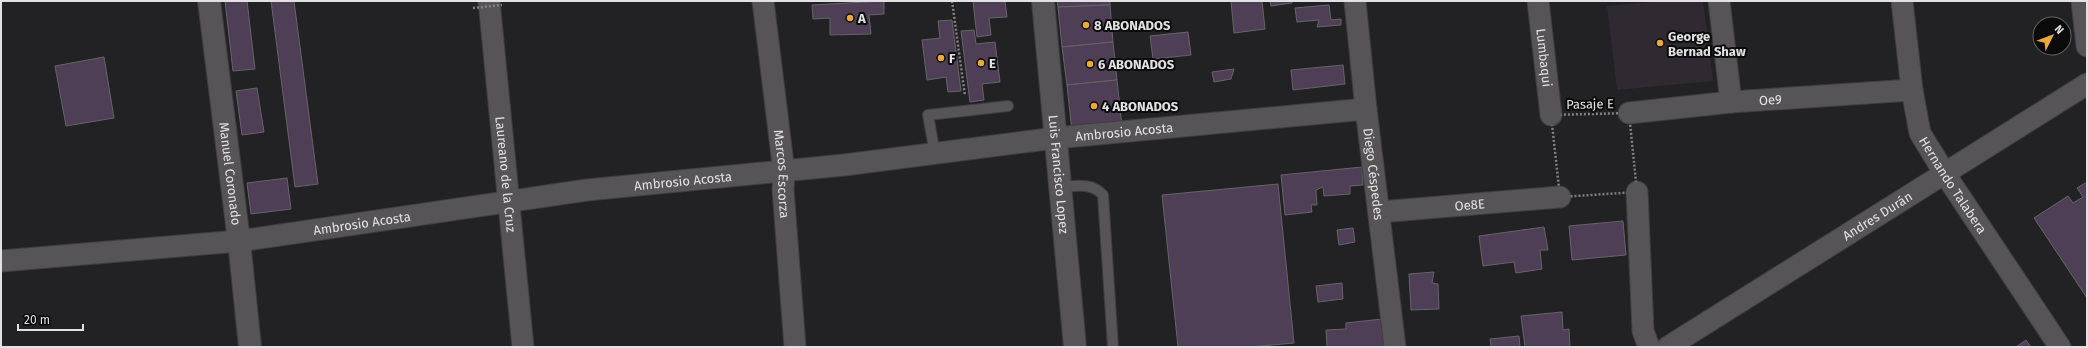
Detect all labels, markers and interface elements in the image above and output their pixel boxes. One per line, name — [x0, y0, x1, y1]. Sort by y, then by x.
place label: A — [857, 11, 866, 26]
marker: A — [845, 13, 855, 23]
north arrow — [2032, 16, 2072, 56]
place label: 8 ABONADOS — [1094, 18, 1171, 33]
marker: 8 ABONADOS — [1081, 20, 1091, 30]
text: N — [2052, 23, 2066, 37]
street label: Lumbaqui — [1534, 28, 1555, 88]
place label: George Bernad Shaw — [1668, 29, 1746, 59]
marker: George Bernad Shaw — [1655, 38, 1665, 48]
place label: F — [949, 51, 956, 66]
marker: F — [936, 53, 946, 63]
place label: E — [989, 56, 996, 71]
place label: 6 ABONADOS — [1098, 57, 1175, 72]
marker: E — [976, 58, 986, 68]
marker: 6 ABONADOS — [1085, 59, 1095, 69]
street label: Oe9 — [1758, 91, 1782, 108]
street label: Pasaje E — [1566, 96, 1614, 112]
place label: 4 ABONADOS — [1102, 99, 1179, 114]
marker: 4 ABONADOS — [1089, 101, 1099, 111]
street label: Luis Francisco Lopez — [1046, 114, 1072, 235]
street label: Laureano de la Cruz — [493, 116, 519, 233]
street label: Ambrosio Acosta — [1075, 120, 1174, 144]
street label: Manuel Coronado — [217, 121, 244, 226]
street label: Diego Céspedes — [1361, 127, 1387, 221]
street label: Marcos Escorza — [771, 129, 793, 219]
street label: Hernando Talabera — [1916, 134, 1990, 236]
street label: Ambrosio Acosta — [633, 168, 733, 193]
street label: Andres Durán — [1840, 188, 1915, 243]
street label: Oe8E — [1454, 196, 1485, 213]
street label: Ambrosio Acosta — [312, 208, 411, 238]
scale bar — [18, 306, 83, 332]
text: 20 m — [24, 313, 50, 327]

